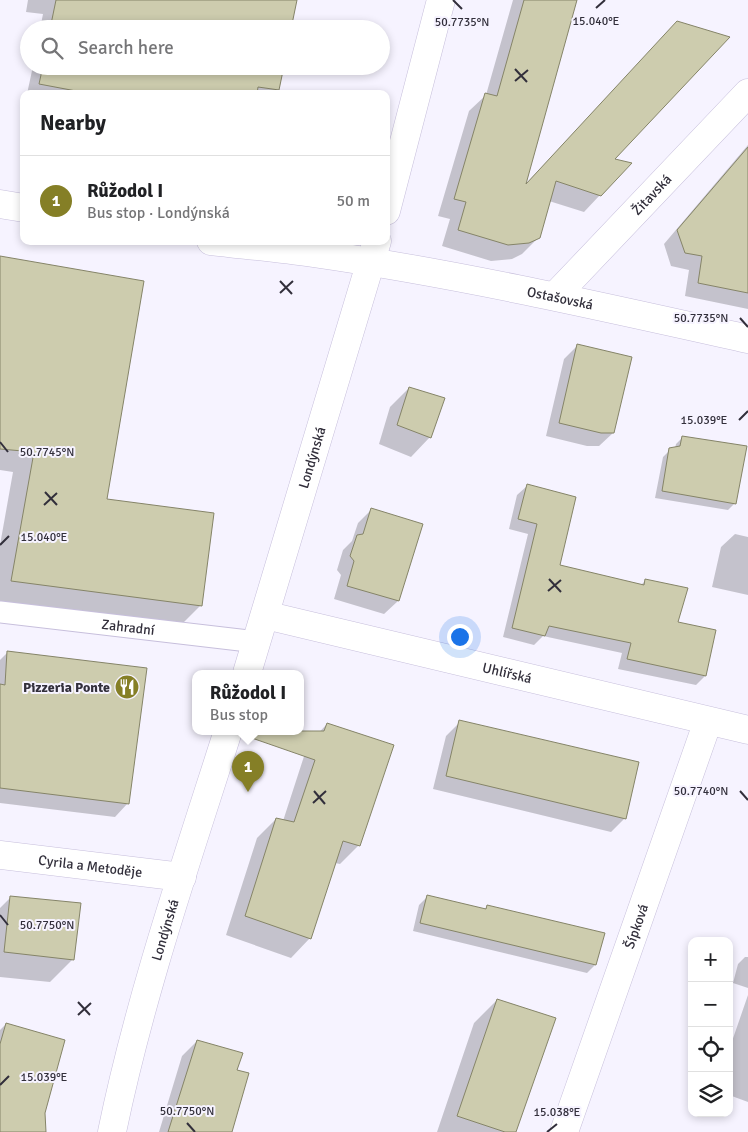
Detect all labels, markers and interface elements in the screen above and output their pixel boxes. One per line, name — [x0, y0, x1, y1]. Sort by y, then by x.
text: 15.040°E — [573, 14, 620, 29]
text: 50.7735°N — [435, 15, 489, 30]
search box — [20, 20, 390, 75]
icon: search — [38, 34, 66, 62]
text: Search here — [78, 36, 174, 60]
text: Nearby — [40, 110, 106, 136]
street label: Žitavská — [628, 171, 675, 219]
text: Růžodol I — [87, 179, 163, 203]
text: 1 — [52, 191, 60, 211]
text: 50 m — [336, 191, 370, 211]
text: Bus stop · Londýnská — [87, 203, 230, 223]
street label: Ostašovská — [525, 283, 595, 314]
text: 50.7735°N — [674, 311, 728, 326]
text: 15.039°E — [681, 413, 728, 428]
street label: Londýnská — [295, 425, 330, 491]
text: 50.7745°N — [20, 445, 74, 460]
text: 15.040°E — [21, 530, 68, 545]
street label: Zahradní — [101, 616, 156, 639]
your location — [447, 624, 473, 650]
street label: Uhlířská — [481, 659, 534, 687]
popup — [192, 670, 304, 735]
restaurant icon: Pizzeria Ponte — [114, 674, 140, 700]
place label: Pizzeria Ponte — [23, 679, 110, 696]
text: Růžodol I — [210, 681, 286, 705]
text: Bus stop — [210, 705, 268, 725]
pin: 1 — [232, 751, 264, 792]
text: 50.7740°N — [674, 784, 728, 799]
street label: Cyrila a Metoděje — [37, 852, 143, 881]
street label: Londýnská — [148, 897, 183, 963]
street label: Šípková — [621, 902, 652, 951]
text: 50.7750°N — [20, 918, 74, 933]
map controls — [688, 937, 733, 1117]
button: + — [688, 937, 733, 982]
button: − — [688, 982, 733, 1027]
button: locate — [688, 1027, 733, 1072]
text: 15.039°E — [21, 1070, 68, 1085]
button: layers — [688, 1072, 733, 1117]
text: 50.7750°N — [160, 1104, 214, 1119]
text: 15.038°E — [534, 1105, 581, 1120]

